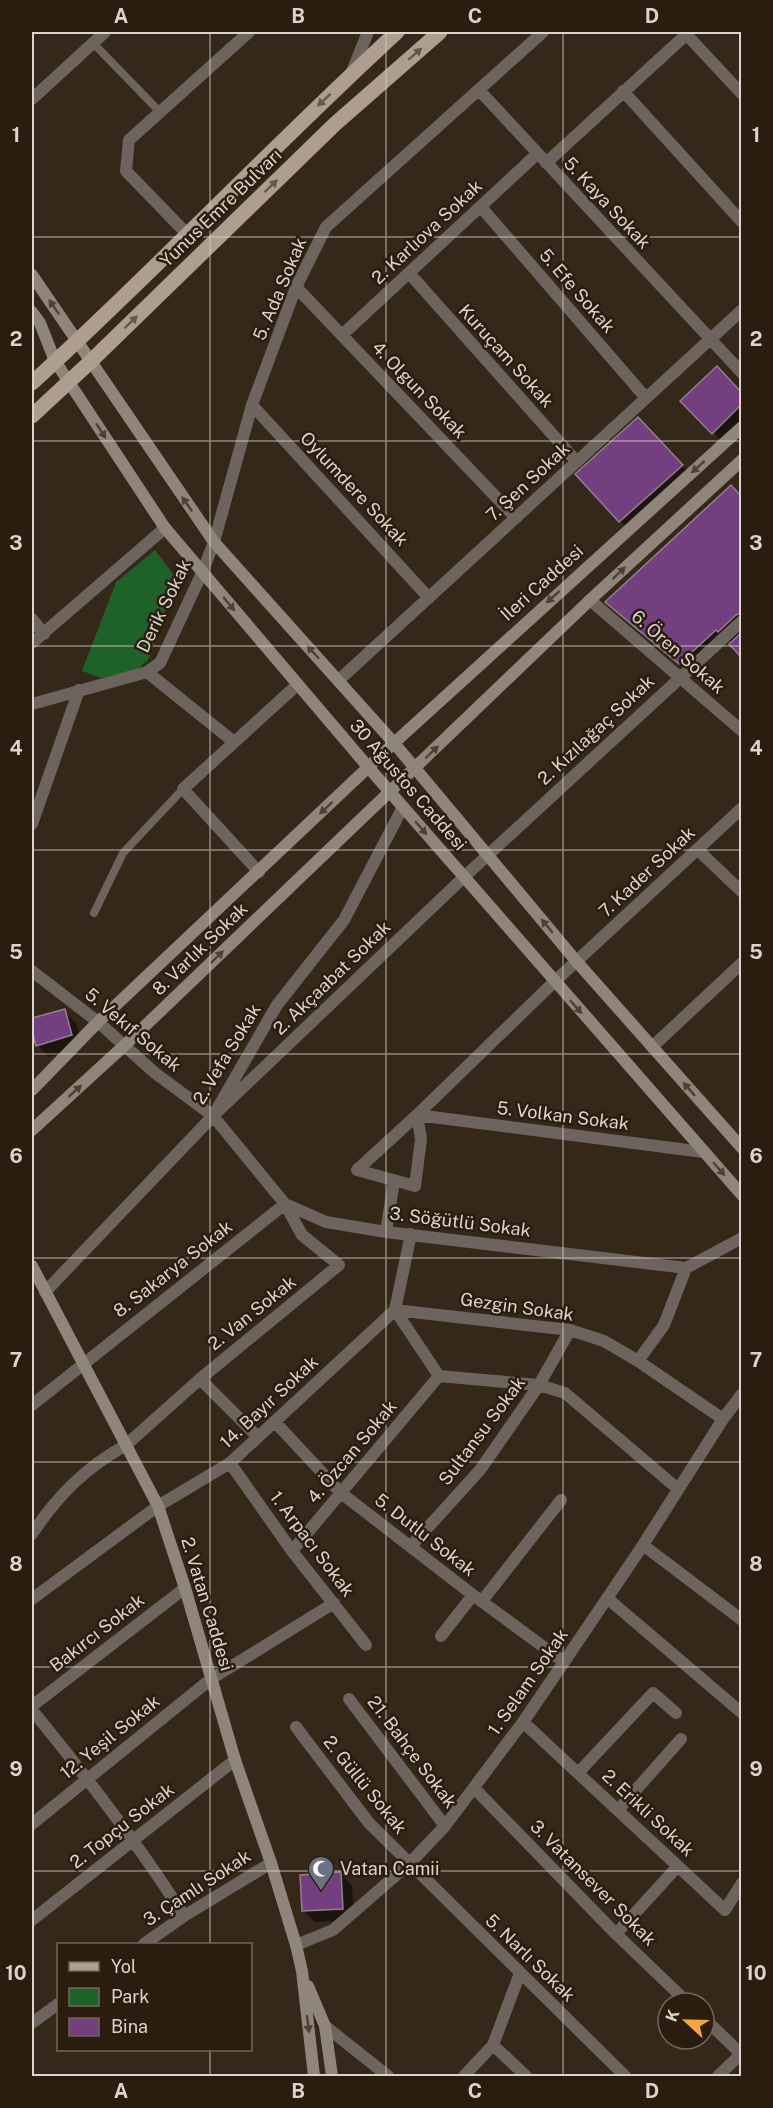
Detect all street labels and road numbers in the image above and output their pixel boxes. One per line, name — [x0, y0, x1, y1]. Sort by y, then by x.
street label: Yunus Emre Bulvarı — [156, 144, 286, 271]
street label: 5. Kaya Sokak — [560, 153, 655, 253]
street label: 2. Karlıova Sokak — [367, 175, 486, 288]
street label: 5. Ada Sokak — [248, 234, 311, 343]
street label: 5. Efe Sokak — [535, 244, 620, 337]
street label: Kuruçam Sokak — [455, 300, 558, 412]
street label: 4. Olgun Sokak — [368, 337, 471, 443]
street label: Oylumdere Sokak — [296, 427, 413, 550]
street label: 7. Şen Sokak — [482, 438, 574, 526]
street label: İleri Caddesi — [495, 539, 587, 625]
street label: Derik Sokak — [132, 556, 195, 656]
street label: 6. Ören Sokak — [627, 605, 730, 698]
street label: 2. Kızılağaç Sokak — [533, 670, 658, 789]
street label: 30 Ağustos Caddesi — [346, 715, 471, 855]
street label: 7. Kader Sokak — [594, 822, 699, 921]
street label: 8. Varlık Sokak — [148, 898, 252, 999]
street label: 2. Akçaabat Sokak — [269, 916, 395, 1039]
street label: 5. Vekıf Sokak — [81, 983, 186, 1076]
street label: 2. Vefa Sokak — [188, 1000, 265, 1108]
street label: 5. Volkan Sokak — [496, 1097, 630, 1134]
street label: 3. Söğütlü Sokak — [388, 1202, 532, 1241]
street label: 8. Sakarya Sokak — [109, 1216, 236, 1321]
street label: 2. Van Sokak — [204, 1271, 300, 1354]
street label: Gezgin Sokak — [459, 1288, 575, 1325]
street label: 14. Bayır Sokak — [215, 1351, 322, 1452]
street label: Sultansu Sokak — [434, 1372, 529, 1489]
street label: 4. Özcan Sokak — [302, 1395, 401, 1507]
street label: 1. Arpacı Sokak — [266, 1487, 359, 1601]
street label: 5. Dutlu Sokak — [371, 1489, 480, 1580]
street label: 2. Vatan Caddesi — [177, 1535, 238, 1673]
street label: Bakırcı Sokak — [45, 1589, 148, 1676]
street label: 1. Selam Sokak — [483, 1624, 572, 1739]
street label: 12. Yeşil Sokak — [56, 1690, 164, 1783]
street label: 21. Bahçe Sokak — [363, 1691, 461, 1812]
street label: 2. Güllü Sokak — [319, 1731, 411, 1838]
street label: 2. Erikli Sokak — [598, 1765, 699, 1861]
street label: 2. Topçu Sokak — [66, 1779, 178, 1873]
street label: 3. Vatansever Sokak — [526, 1815, 661, 1950]
street label: 3. Çamlı Sokak — [139, 1845, 254, 1930]
street label: 5. Narlı Sokak — [481, 1910, 580, 2006]

